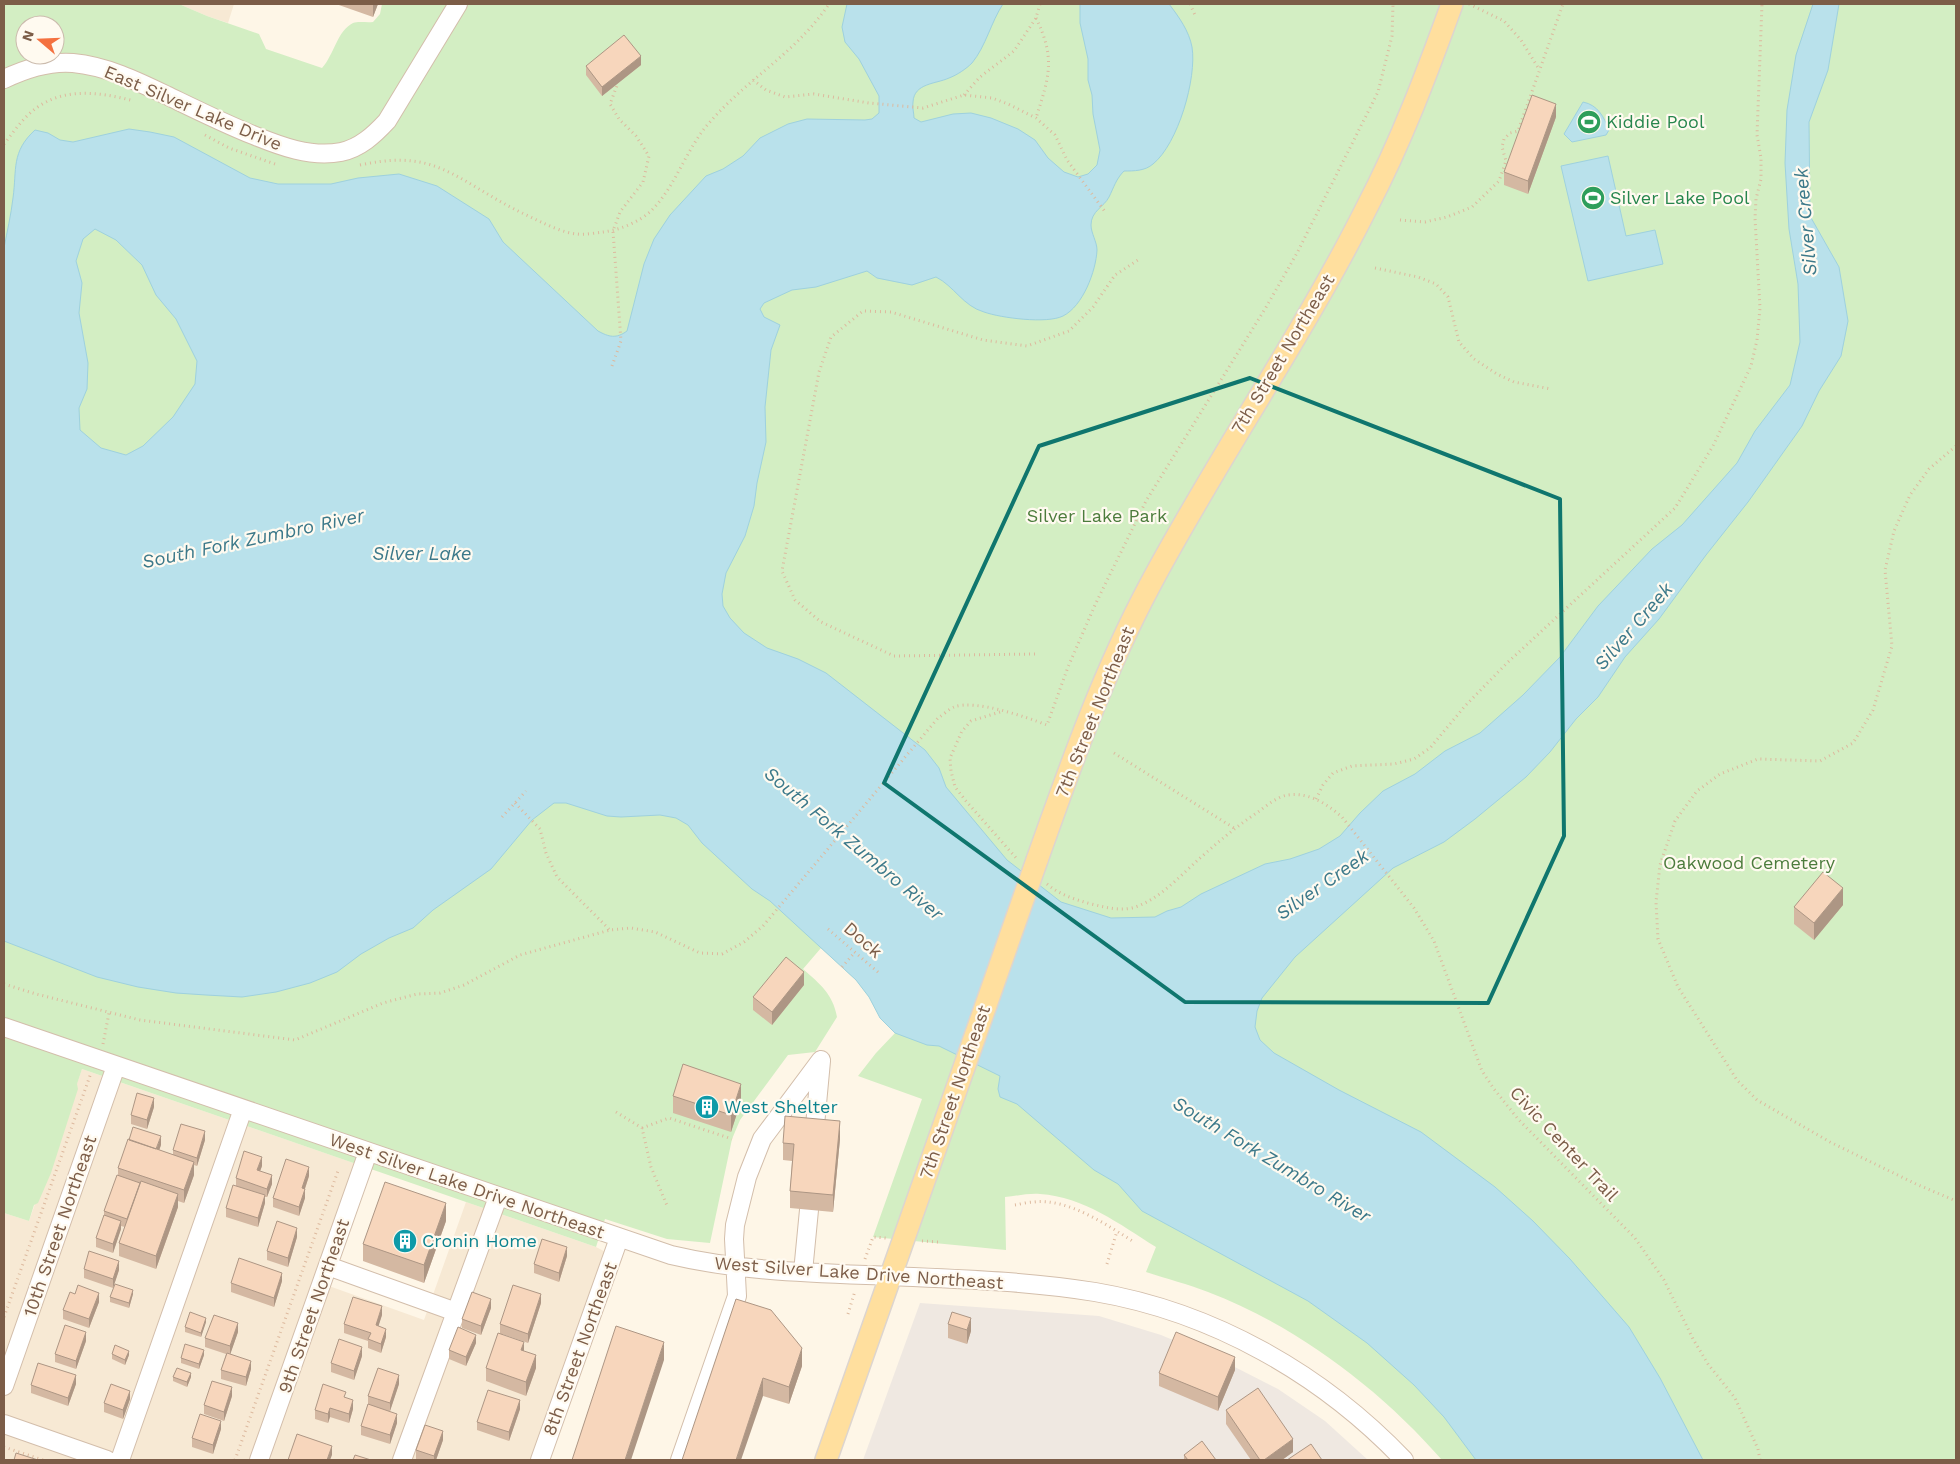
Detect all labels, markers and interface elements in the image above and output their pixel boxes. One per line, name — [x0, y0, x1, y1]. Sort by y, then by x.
north arrow — [15, 15, 65, 65]
text: N — [18, 28, 37, 43]
street label: East Silver Lake Drive — [101, 61, 285, 155]
sports icon: Kiddie Pool — [1576, 109, 1602, 135]
place label: Kiddie Pool — [1606, 111, 1705, 132]
water label: Silver Creek — [1789, 166, 1822, 277]
sports icon: Silver Lake Pool — [1580, 185, 1606, 211]
place label: Silver Lake Pool — [1610, 187, 1750, 208]
street label: 7th Street Northeast — [1227, 270, 1339, 437]
water label: South Fork Zumbro River — [140, 504, 367, 573]
park label: Silver Lake Park — [1027, 505, 1167, 526]
water label: Silver Lake — [372, 542, 472, 565]
water label: Silver Creek — [1589, 577, 1678, 675]
street label: 7th Street Northeast — [1051, 623, 1139, 800]
water label: South Fork Zumbro River — [759, 762, 948, 925]
water label: Silver Creek — [1271, 844, 1374, 925]
park label: Oakwood Cemetery — [1663, 852, 1836, 873]
street label: Dock — [840, 917, 887, 962]
street label: 7th Street Northeast — [915, 1002, 994, 1181]
street label: Civic Center Trail — [1506, 1082, 1623, 1206]
water label: South Fork Zumbro River — [1169, 1091, 1375, 1228]
building icon: West Shelter — [694, 1094, 720, 1120]
place label: West Shelter — [724, 1096, 838, 1117]
street label: West Silver Lake Drive Northeast — [327, 1128, 608, 1243]
street label: 10th Street Northeast — [19, 1132, 101, 1319]
street label: 9th Street Northeast — [274, 1215, 353, 1396]
building icon: Cronin Home — [392, 1228, 418, 1254]
place label: Cronin Home — [422, 1230, 537, 1251]
street label: West Silver Lake Drive Northeast — [714, 1252, 1005, 1293]
street label: 8th Street Northeast — [538, 1259, 621, 1438]

